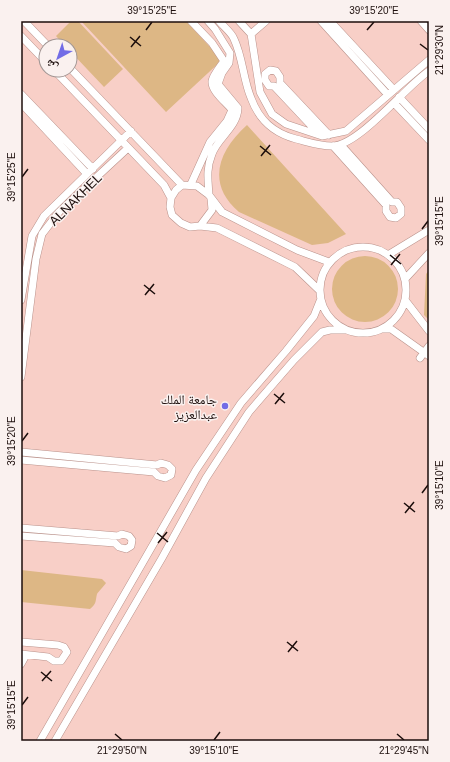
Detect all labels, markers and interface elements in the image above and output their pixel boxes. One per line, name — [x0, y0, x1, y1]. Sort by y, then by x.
text: 39°15'25"E — [127, 5, 177, 16]
text: 39°15'20"E — [349, 5, 399, 16]
text: 21°29'30"N — [434, 25, 445, 75]
north arrow — [38, 38, 78, 78]
text: ش — [43, 56, 61, 74]
text: 39°15'25"E — [6, 152, 17, 202]
street label: ALNAKHEL — [46, 170, 105, 229]
text: 39°15'15"E — [434, 196, 445, 246]
place label: جامعة الملك عبدالعزيز — [161, 392, 217, 423]
marker: جامعة الملك عبدالعزيز — [220, 401, 230, 411]
text: 39°15'20"E — [6, 416, 17, 466]
text: 39°15'10"E — [434, 460, 445, 510]
text: 39°15'15"E — [6, 680, 17, 730]
text: 21°29'50"N — [97, 745, 147, 756]
text: 39°15'10"E — [189, 745, 239, 756]
text: 21°29'45"N — [379, 745, 429, 756]

